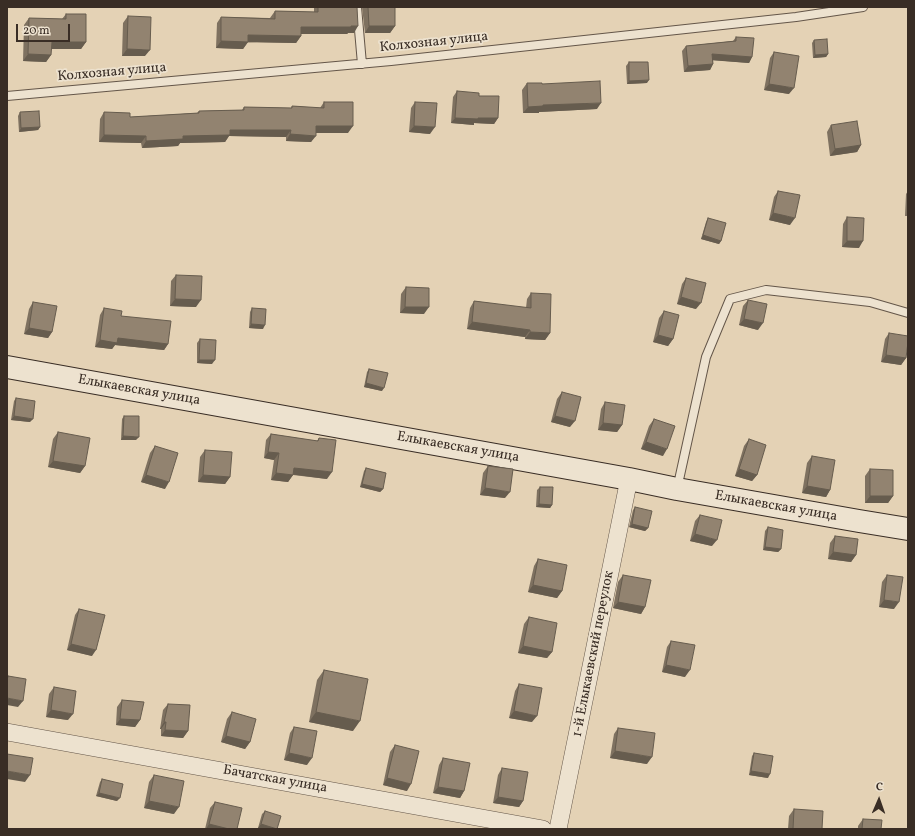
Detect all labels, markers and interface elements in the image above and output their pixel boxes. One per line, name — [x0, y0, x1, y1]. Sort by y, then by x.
scale bar — [18, 16, 72, 42]
text: 20 m — [23, 23, 50, 39]
street label: Колхозная улица — [379, 29, 489, 57]
street label: Колхозная улица — [57, 60, 167, 86]
street label: Елыкаевская улица — [77, 372, 201, 410]
street label: Елыкаевская улица — [396, 429, 520, 467]
street label: Елыкаевская улица — [714, 488, 838, 526]
street label: 1-й Елыкаевский переулок — [570, 570, 618, 738]
street label: Бачатская улица — [222, 763, 328, 797]
north arrow — [859, 780, 899, 820]
text: С — [876, 780, 883, 795]

